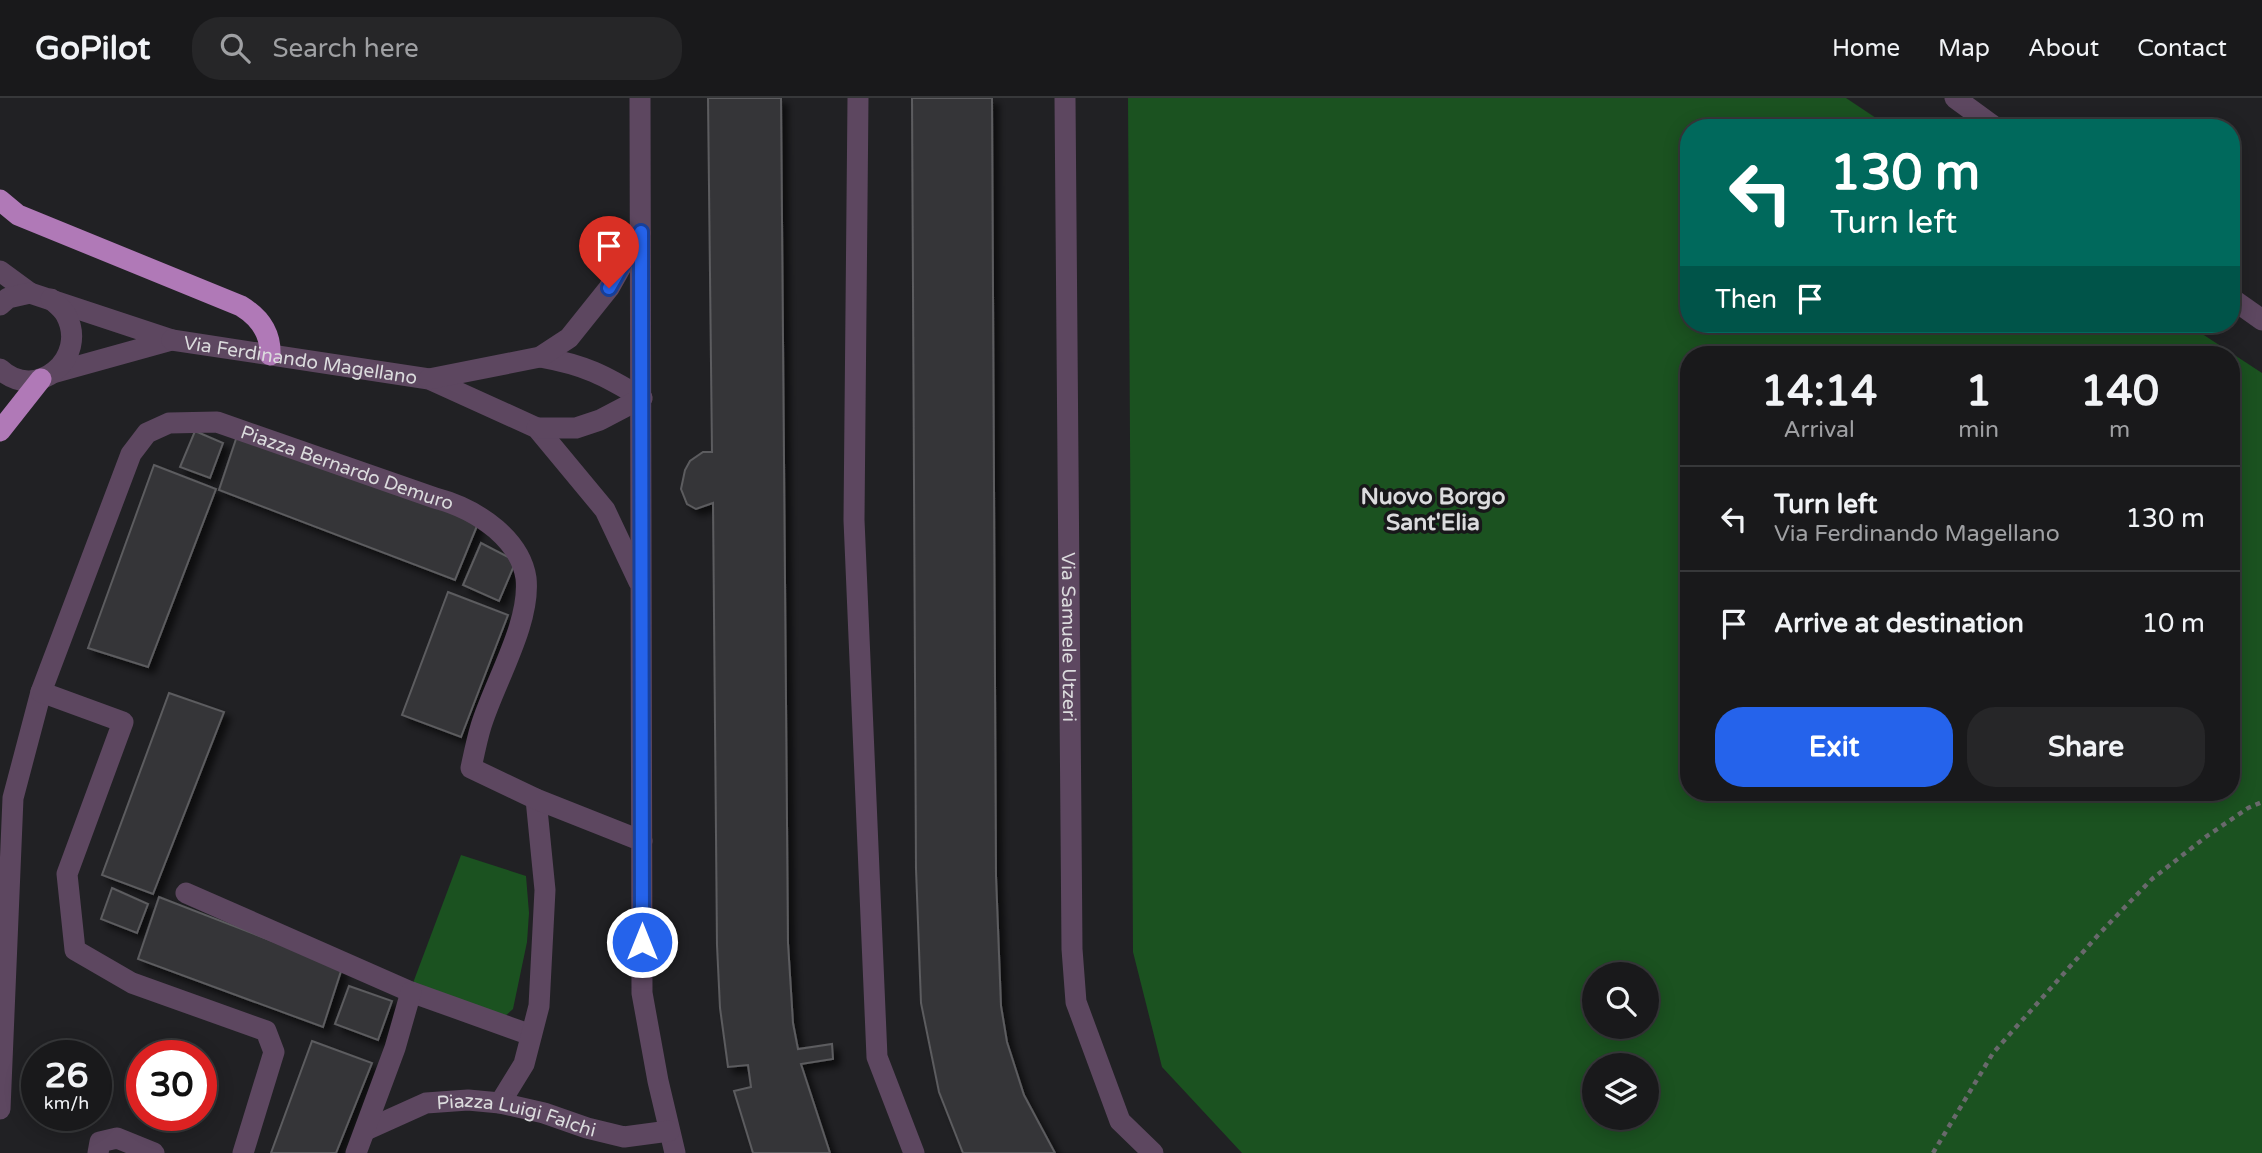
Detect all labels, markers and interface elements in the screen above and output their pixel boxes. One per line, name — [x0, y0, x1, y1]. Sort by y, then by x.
search box — [192, 17, 682, 80]
text: GoPilot — [35, 29, 150, 68]
icon: search — [216, 29, 254, 67]
text: Search here — [272, 33, 419, 64]
text: Home — [1832, 34, 1900, 63]
text: Map — [1938, 34, 1990, 63]
text: About — [2028, 34, 2099, 63]
text: Contact — [2137, 34, 2227, 63]
text: 130 m — [1830, 144, 1980, 203]
icon: left — [1715, 147, 1806, 238]
text: Turn left — [1830, 204, 1957, 242]
pin — [579, 216, 639, 288]
icon: arrive — [590, 227, 628, 265]
icon: arrive — [1791, 280, 1829, 318]
text: Then — [1715, 284, 1777, 315]
street label: Via Ferdinando Magellano — [182, 332, 419, 389]
text: 14:14 — [1761, 366, 1877, 417]
text: 1 — [1965, 366, 1992, 417]
text: 140 — [2080, 366, 2159, 417]
text: Arrival — [1784, 416, 1855, 444]
text: min — [1958, 416, 1999, 444]
text: m — [2109, 416, 2130, 444]
street label: Piazza Bernardo Demuro — [238, 421, 456, 515]
district label: Nuovo Borgo Sant'Elia — [1361, 483, 1505, 537]
text: Turn left — [1774, 489, 1877, 520]
icon: left — [1715, 500, 1753, 538]
text: 130 m — [2125, 503, 2205, 534]
text: Via Ferdinando Magellano — [1774, 520, 2060, 548]
street label: Via Samuele Utzeri — [1057, 552, 1080, 722]
icon: arrive — [1715, 605, 1753, 643]
text: Arrive at destination — [1774, 608, 2024, 639]
text: 10 m — [2142, 608, 2205, 639]
button: Exit — [1715, 707, 1953, 787]
button: Share — [1967, 707, 2205, 787]
position arrow — [605, 905, 679, 979]
map controls — [1582, 962, 1659, 1130]
button: search — [1582, 962, 1659, 1039]
speed limit sign: 30 — [126, 1040, 217, 1131]
button: layers — [1582, 1053, 1659, 1130]
text: 26 — [45, 1055, 88, 1097]
street label: Piazza Luigi Falchi — [436, 1090, 598, 1142]
text: km/h — [44, 1092, 89, 1114]

